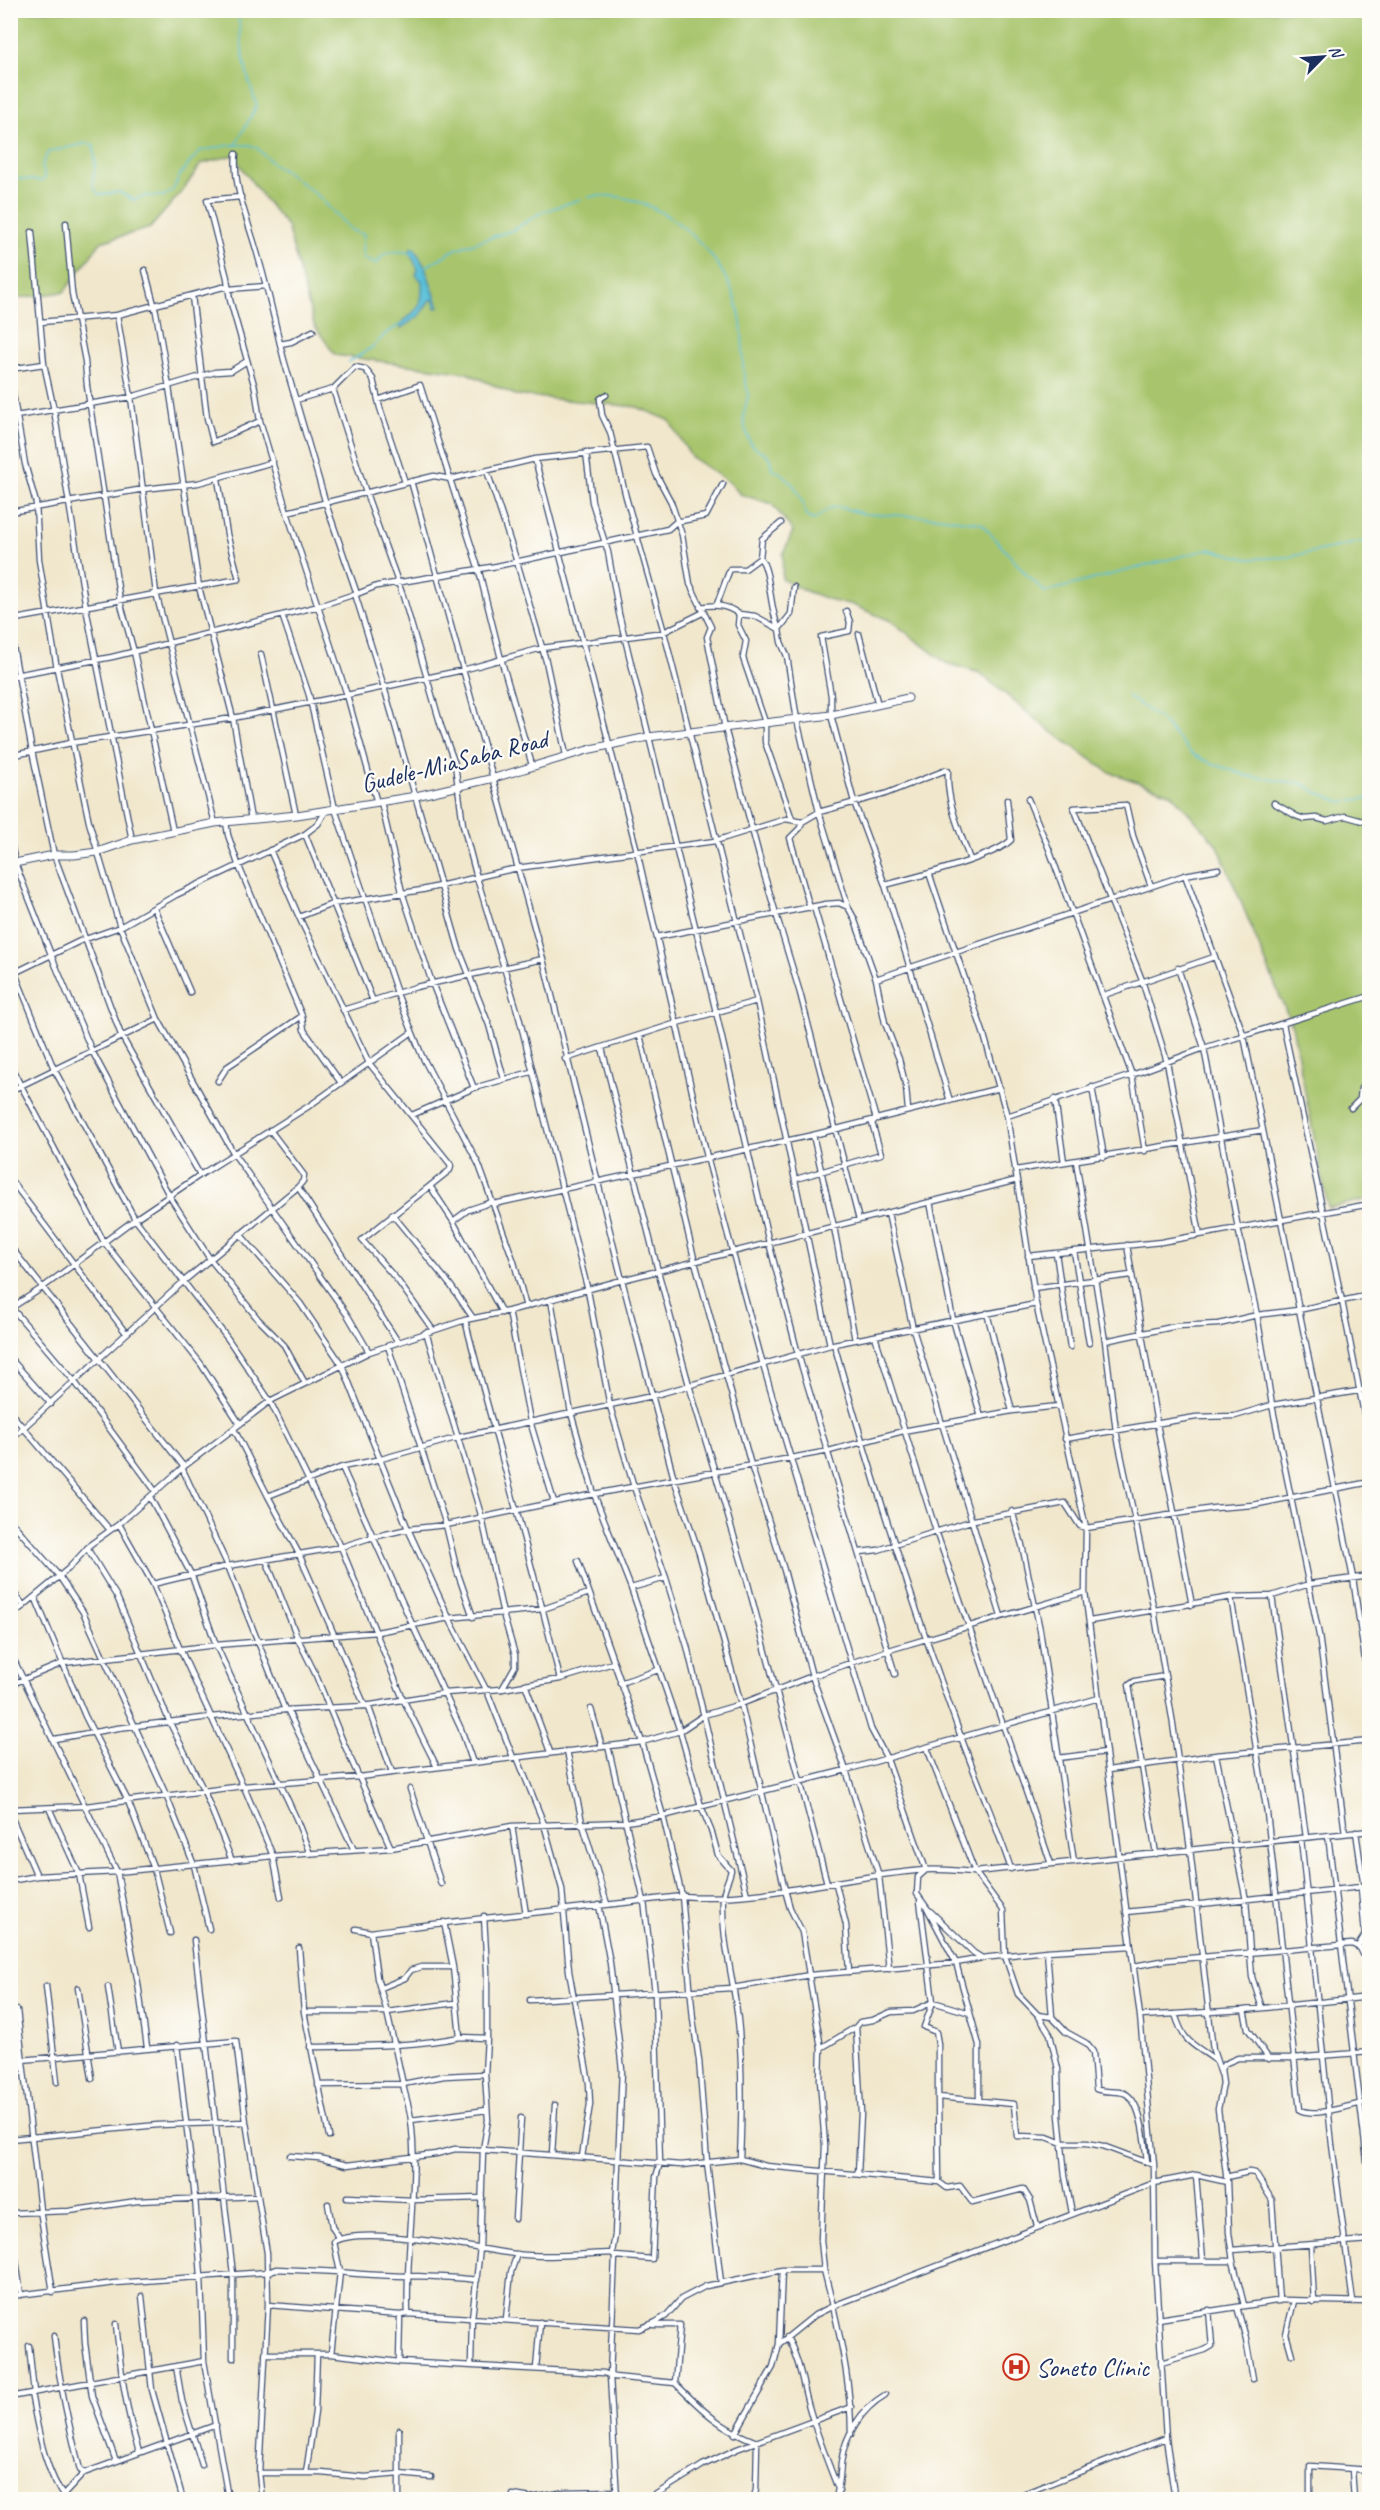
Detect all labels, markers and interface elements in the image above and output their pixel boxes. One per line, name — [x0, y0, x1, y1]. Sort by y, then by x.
north arrow — [1293, 27, 1353, 87]
text: N — [1325, 42, 1348, 63]
street label: Gudele-MiaSaba Road — [357, 721, 555, 801]
place label: Soneto Clinic — [1036, 2351, 1150, 2384]
hospital icon: Soneto Clinic — [1001, 2352, 1031, 2382]

